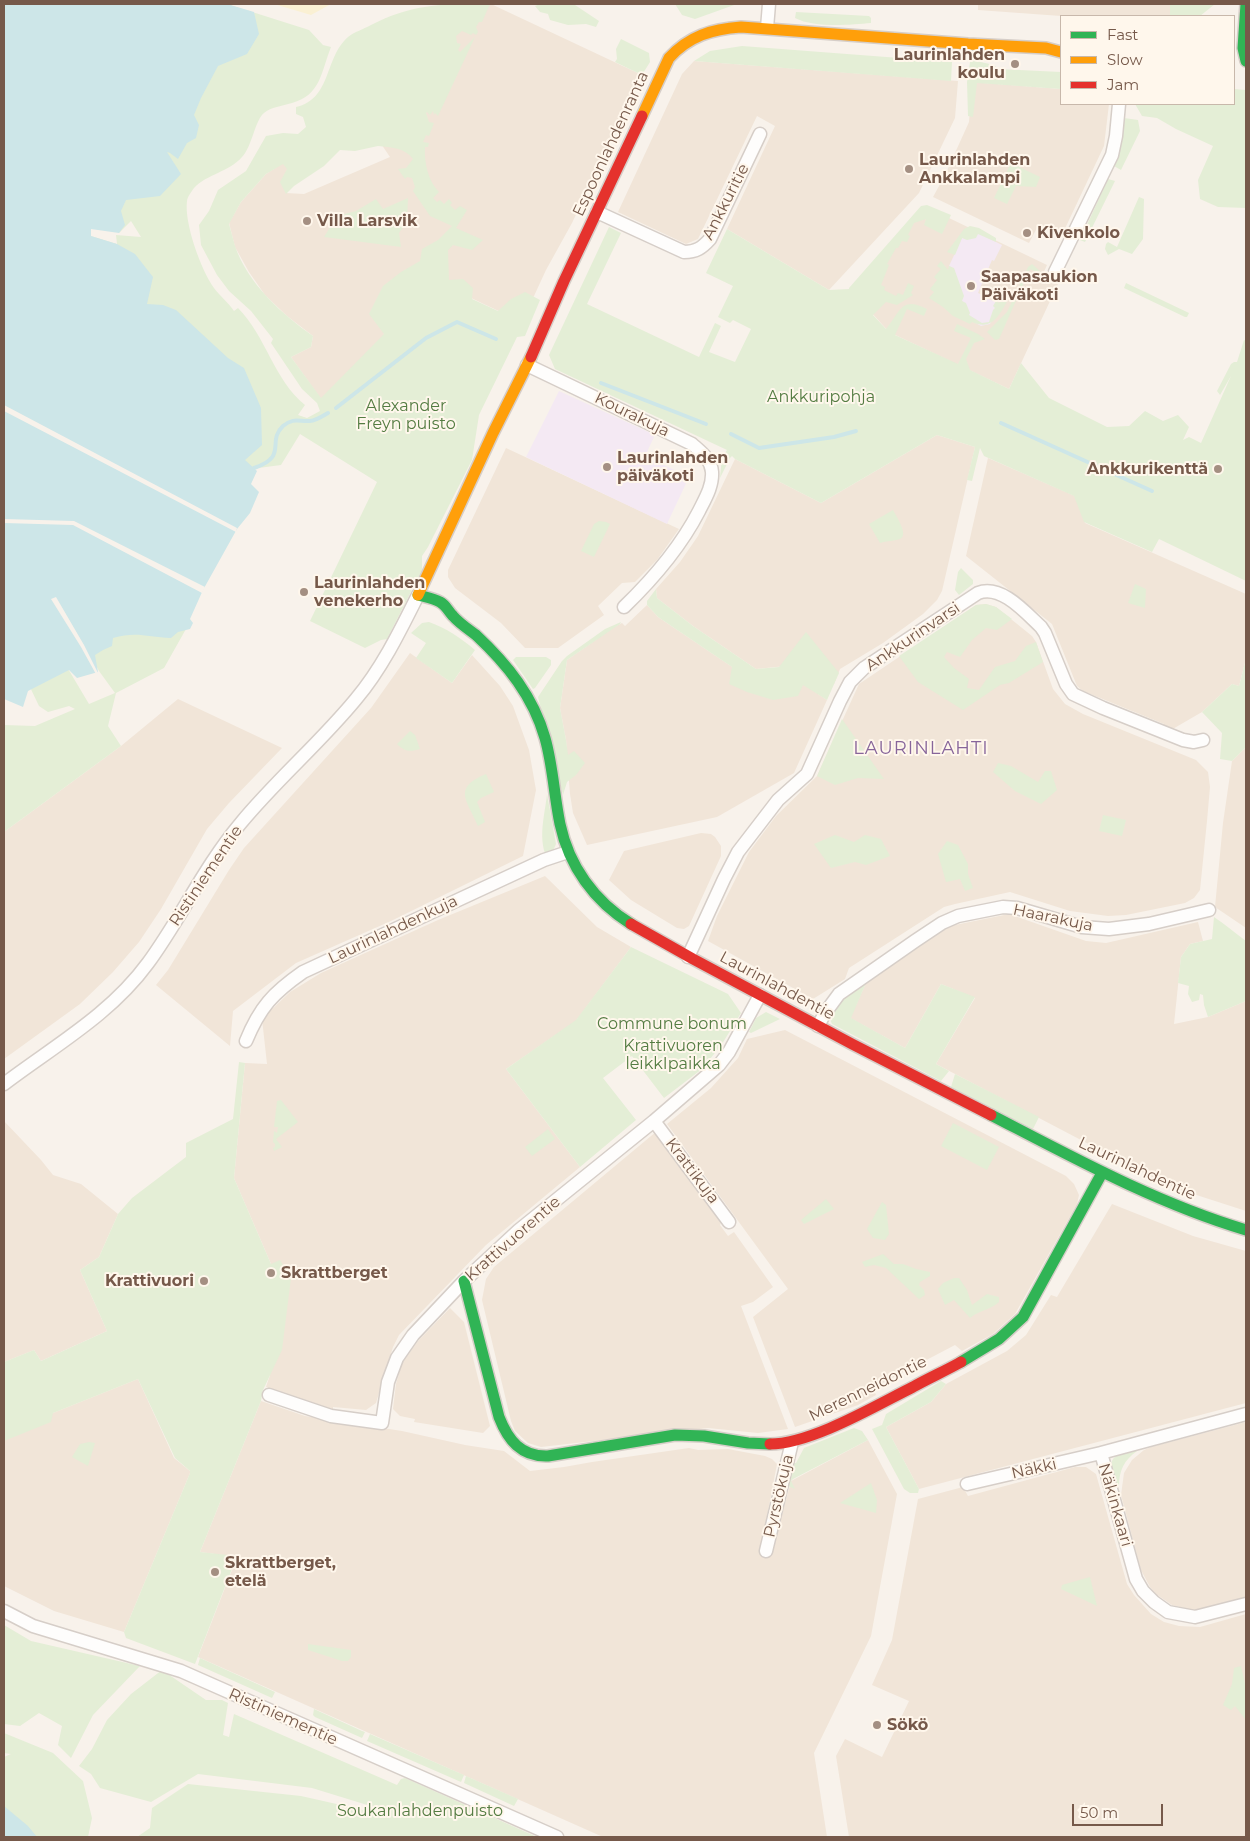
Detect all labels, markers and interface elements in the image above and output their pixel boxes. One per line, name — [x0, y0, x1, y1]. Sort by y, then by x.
legend — [1060, 15, 1235, 105]
text: Fast — [1107, 25, 1138, 44]
place label: Laurinlahden koulu — [894, 45, 1005, 83]
text: Slow — [1107, 50, 1143, 69]
marker: Laurinlahden koulu — [1009, 58, 1021, 70]
street label: Espoonlahdenranta — [569, 69, 653, 219]
text: Jam — [1107, 75, 1139, 94]
place label: Laurinlahden Ankkalampi — [919, 150, 1030, 188]
street label: Ankkuritie — [699, 161, 753, 243]
marker: Laurinlahden Ankkalampi — [903, 163, 915, 175]
place label: Villa Larsvik — [317, 211, 417, 231]
marker: Villa Larsvik — [301, 215, 313, 227]
place label: Kivenkolo — [1037, 223, 1120, 243]
marker: Kivenkolo — [1021, 227, 1033, 239]
place label: Saapasaukion Päiväkoti — [981, 267, 1098, 305]
marker: Saapasaukion Päiväkoti — [965, 280, 977, 292]
park label: Ankkuripohja — [767, 387, 875, 407]
street label: Kourakuja — [591, 389, 673, 441]
park label: Alexander Freyn puisto — [356, 396, 456, 434]
place label: Laurinlahden päiväkoti — [617, 448, 728, 486]
place label: Ankkurikenttä — [1087, 459, 1208, 479]
marker: Laurinlahden päiväkoti — [601, 461, 613, 473]
marker: Ankkurikenttä — [1212, 463, 1224, 475]
place label: Laurinlahden venekerho — [314, 573, 425, 611]
marker: Laurinlahden venekerho — [298, 586, 310, 598]
street label: Ankkurinvarsi — [862, 598, 964, 676]
district label: LAURINLAHTI — [852, 738, 990, 760]
street label: Ristiniementie — [165, 822, 247, 930]
street label: Laurinlahdenkuja — [325, 892, 461, 968]
street label: Haarakuja — [1011, 900, 1095, 936]
street label: Laurinlahdentie — [716, 948, 838, 1024]
park label: Commune bonum — [597, 1014, 747, 1034]
park label: Krattivuoren leikkIpaikka — [623, 1036, 723, 1074]
street label: Laurinlahdentie — [1075, 1133, 1199, 1205]
street label: Krattikuja — [661, 1134, 723, 1208]
street label: Krattivuorentie — [461, 1192, 565, 1286]
place label: Skrattberget — [281, 1263, 388, 1283]
marker: Skrattberget — [265, 1267, 277, 1279]
place label: Krattivuori — [105, 1271, 194, 1291]
marker: Krattivuori — [198, 1275, 210, 1287]
street label: Merenneidontie — [806, 1352, 930, 1426]
street label: Pyrstökuja — [760, 1453, 798, 1539]
street label: Näkki — [1009, 1454, 1059, 1484]
street label: Näkinkaari — [1094, 1461, 1136, 1549]
place label: Skrattberget, etelä — [225, 1553, 336, 1591]
marker: Skrattberget, etelä — [209, 1566, 221, 1578]
street label: Ristiniementie — [226, 1684, 340, 1750]
place label: Sökö — [887, 1715, 928, 1735]
marker: Sökö — [871, 1719, 883, 1731]
scale bar — [1075, 1794, 1166, 1826]
park label: Soukanlahdenpuisto — [337, 1801, 503, 1821]
text: 50 m — [1080, 1803, 1118, 1822]

